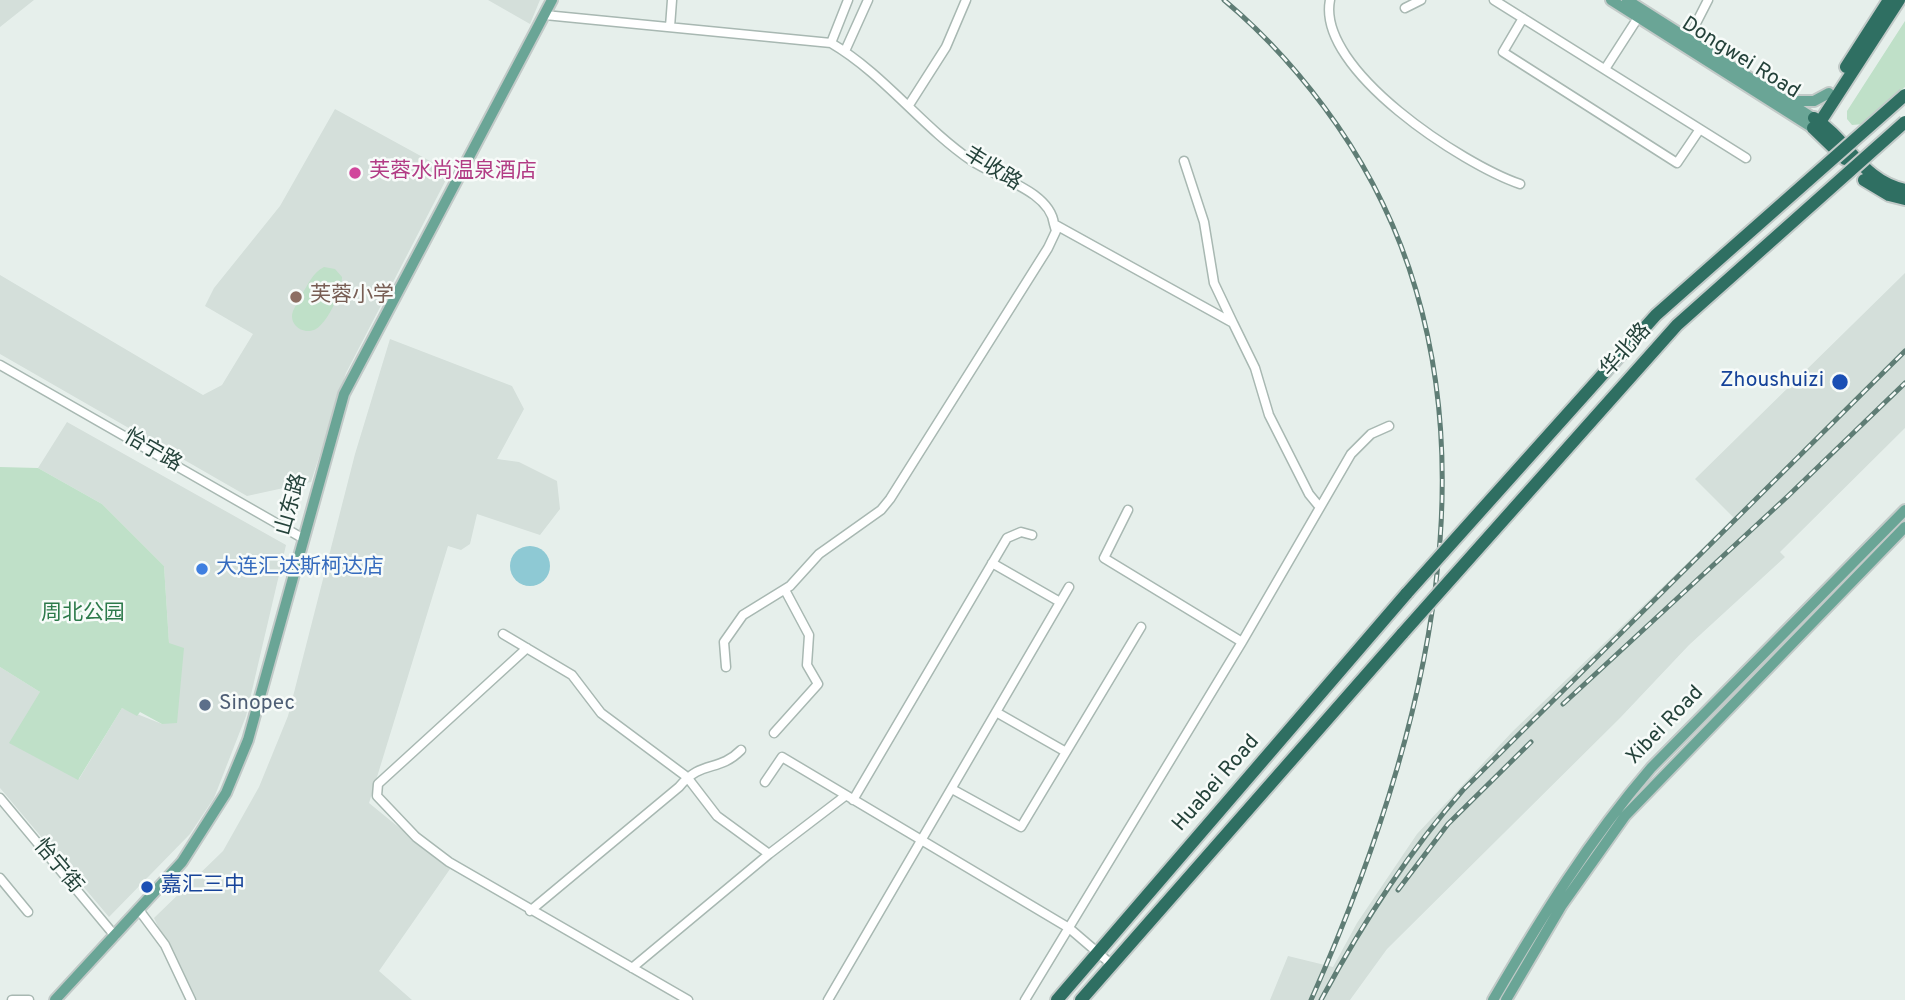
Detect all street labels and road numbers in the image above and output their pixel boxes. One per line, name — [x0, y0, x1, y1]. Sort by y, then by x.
street label: Dongwei Road — [1676, 13, 1804, 105]
street label: 丰收路 — [959, 143, 1025, 197]
street label: 华北路 — [1597, 319, 1657, 383]
street label: 怡宁路 — [118, 425, 186, 479]
street label: 山东路 — [272, 471, 314, 539]
street label: Xibei Road — [1622, 681, 1710, 771]
street label: Huabei Road — [1168, 730, 1266, 838]
street label: 怡宁街 — [27, 835, 87, 899]

